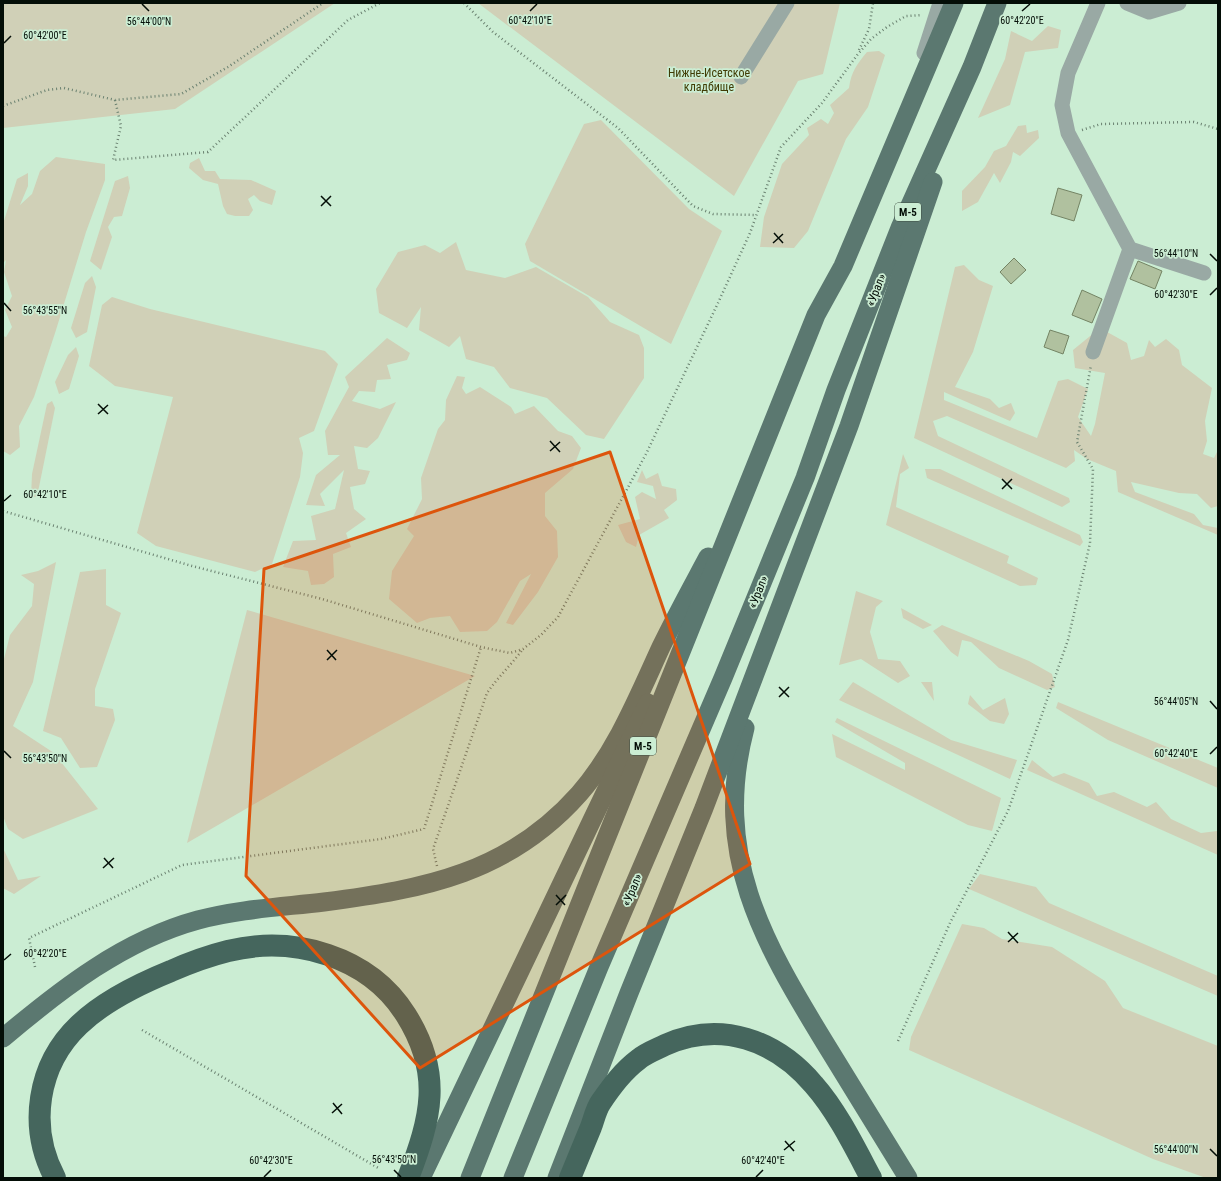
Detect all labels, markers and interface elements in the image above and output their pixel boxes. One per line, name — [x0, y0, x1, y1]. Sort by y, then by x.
text: 60°42'10"E — [508, 15, 552, 26]
text: 60°42'20"E — [1000, 15, 1044, 26]
text: 56°44'00"N — [127, 16, 171, 27]
text: 60°42'00"E — [23, 30, 67, 41]
park label: Нижне-Исетское кладбище — [668, 66, 750, 94]
road number: М-5 — [895, 203, 921, 221]
text: 56°44'10"N — [1154, 248, 1198, 259]
street label: «Урал» — [863, 272, 889, 308]
text: 60°42'30"E — [1154, 289, 1198, 300]
text: 56°43'55"N — [23, 305, 67, 316]
text: 60°42'10"E — [23, 489, 67, 500]
street label: «Урал» — [745, 574, 771, 610]
text: 56°44'05"N — [1154, 696, 1198, 707]
road number: М-5 — [630, 737, 656, 755]
text: 60°42'40"E — [1154, 748, 1198, 759]
text: 56°43'50"N — [23, 753, 67, 764]
street label: «Урал» — [619, 872, 645, 908]
text: 60°42'20"E — [23, 948, 67, 959]
text: 56°44'00"N — [1154, 1144, 1198, 1155]
text: 56°43'50"N — [372, 1154, 416, 1165]
text: 60°42'30"E — [249, 1155, 293, 1166]
text: 60°42'40"E — [741, 1155, 785, 1166]

